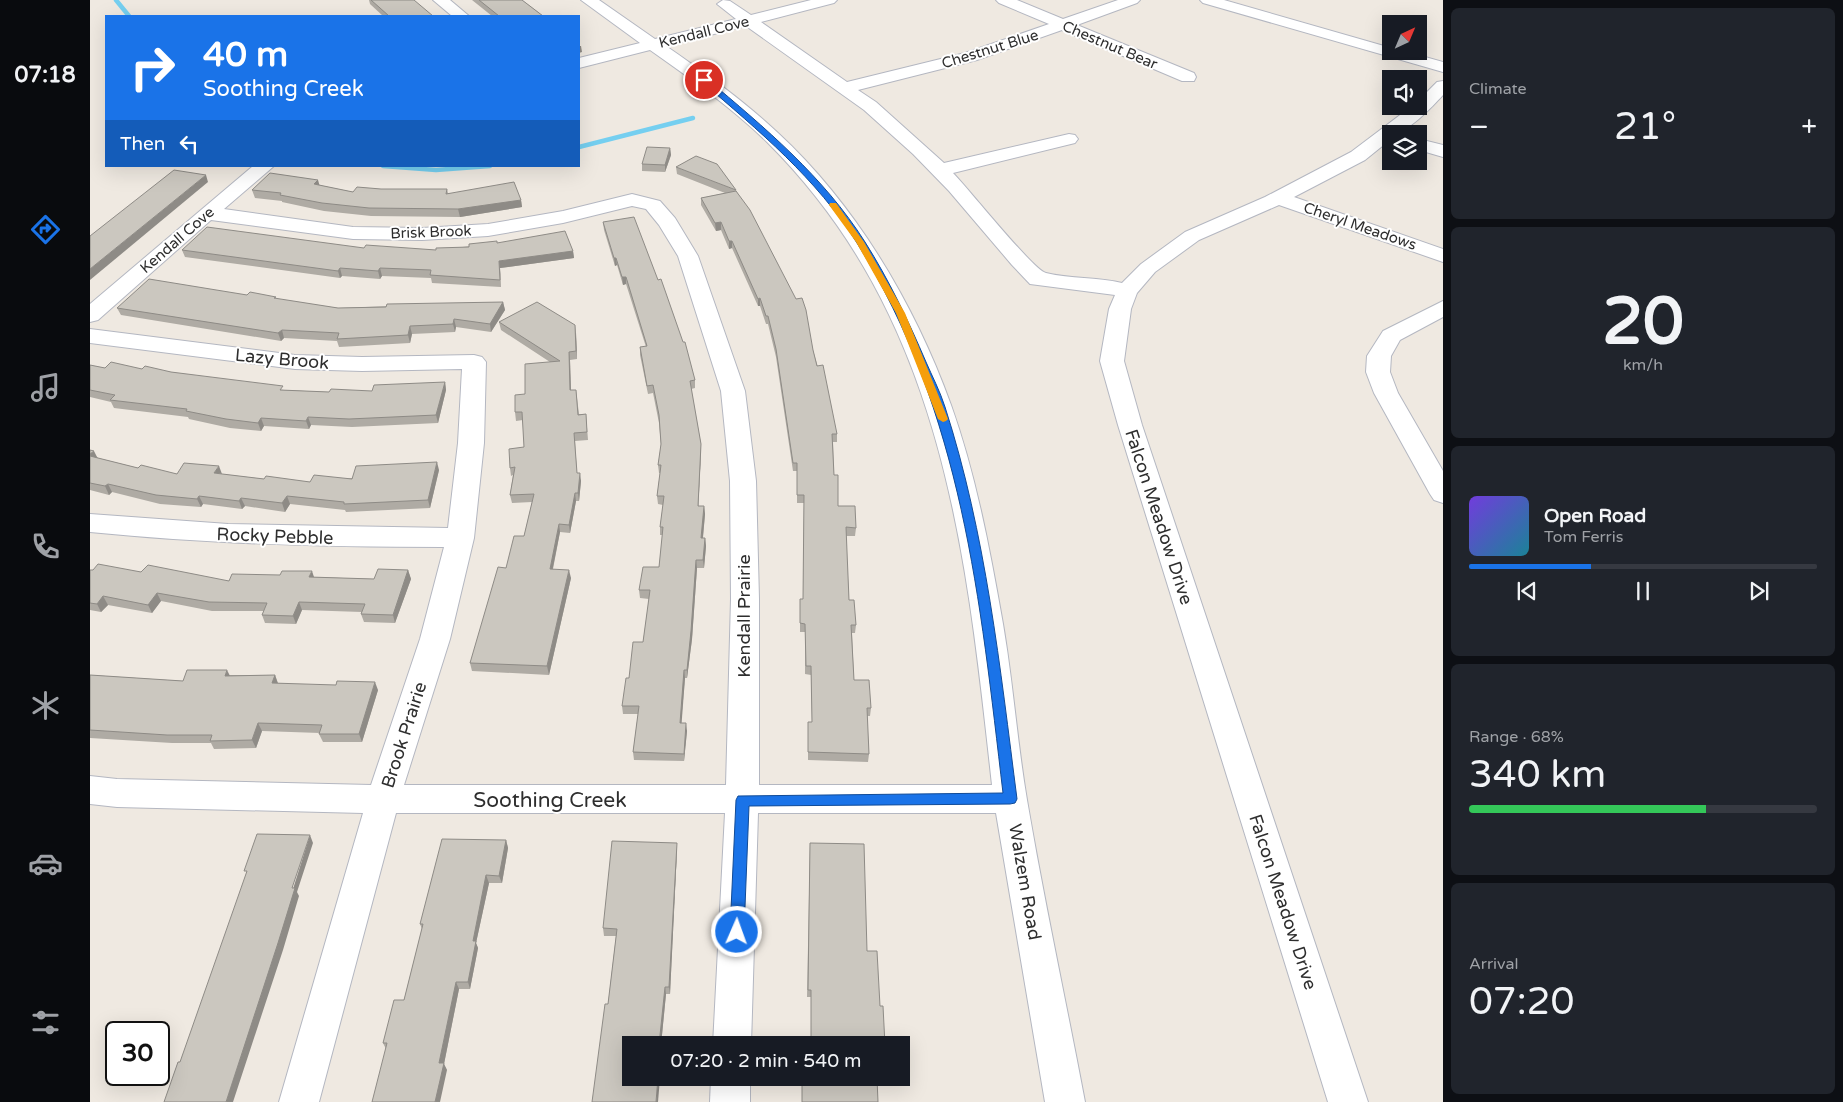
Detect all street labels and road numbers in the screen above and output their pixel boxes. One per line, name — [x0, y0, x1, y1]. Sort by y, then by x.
street label: Kendall Cove — [657, 12, 751, 52]
street label: Chestnut Bear — [1060, 17, 1161, 73]
street label: Chestnut Blue — [939, 26, 1041, 72]
street label: Cheryl Meadows — [1301, 198, 1419, 254]
street label: Kendall Cove — [136, 203, 218, 277]
street label: Brisk Brook — [390, 222, 472, 242]
street label: Lazy Brook — [234, 344, 330, 374]
street label: Falcon Meadow Drive — [1120, 426, 1198, 608]
street label: Rocky Pebble — [216, 523, 334, 549]
street label: Kendall Prairie — [733, 554, 755, 678]
street label: Brook Prairie — [376, 679, 432, 791]
street label: Soothing Creek — [473, 788, 627, 813]
street label: Falcon Meadow Drive — [1244, 811, 1322, 993]
street label: Walzem Road — [1004, 822, 1046, 942]

